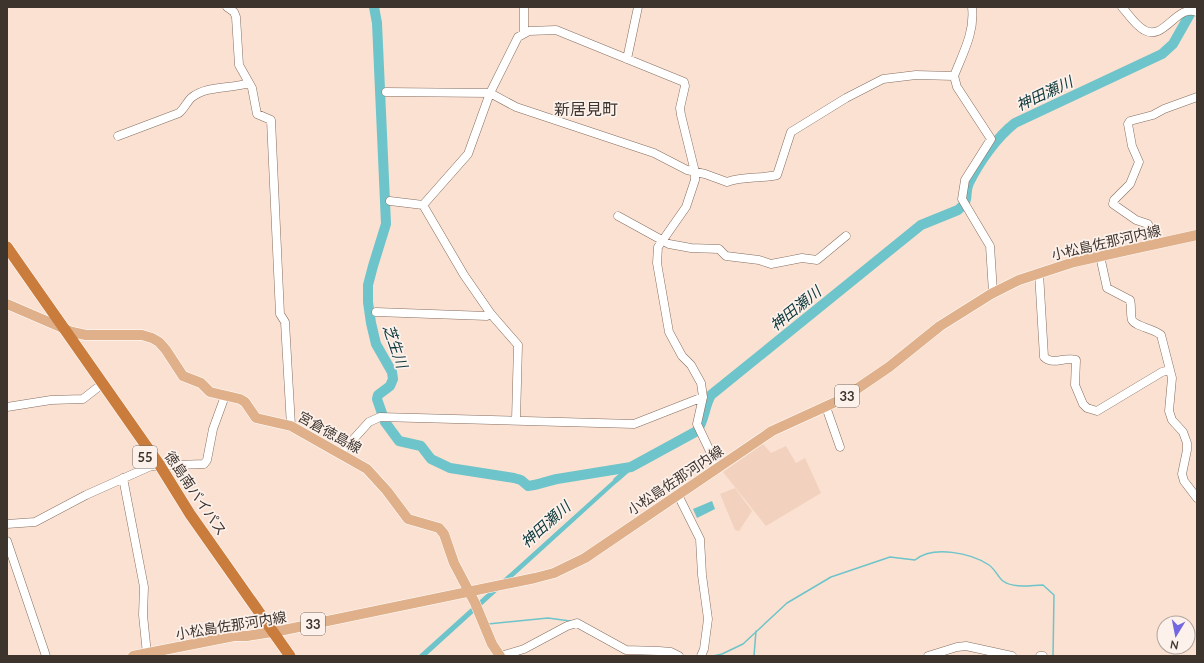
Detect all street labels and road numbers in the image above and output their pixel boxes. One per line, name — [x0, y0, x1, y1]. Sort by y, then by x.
street label: 小松島佐那河内線 — [1050, 221, 1162, 263]
road number: 33 — [835, 385, 859, 407]
street label: 宮倉徳島線 — [295, 408, 365, 456]
street label: 小松島佐那河内線 — [624, 442, 726, 518]
road number: 55 — [133, 446, 157, 468]
street label: 徳島南バイパス — [162, 448, 230, 538]
street label: 小松島佐那河内線 — [174, 608, 288, 642]
road number: 33 — [301, 613, 325, 635]

